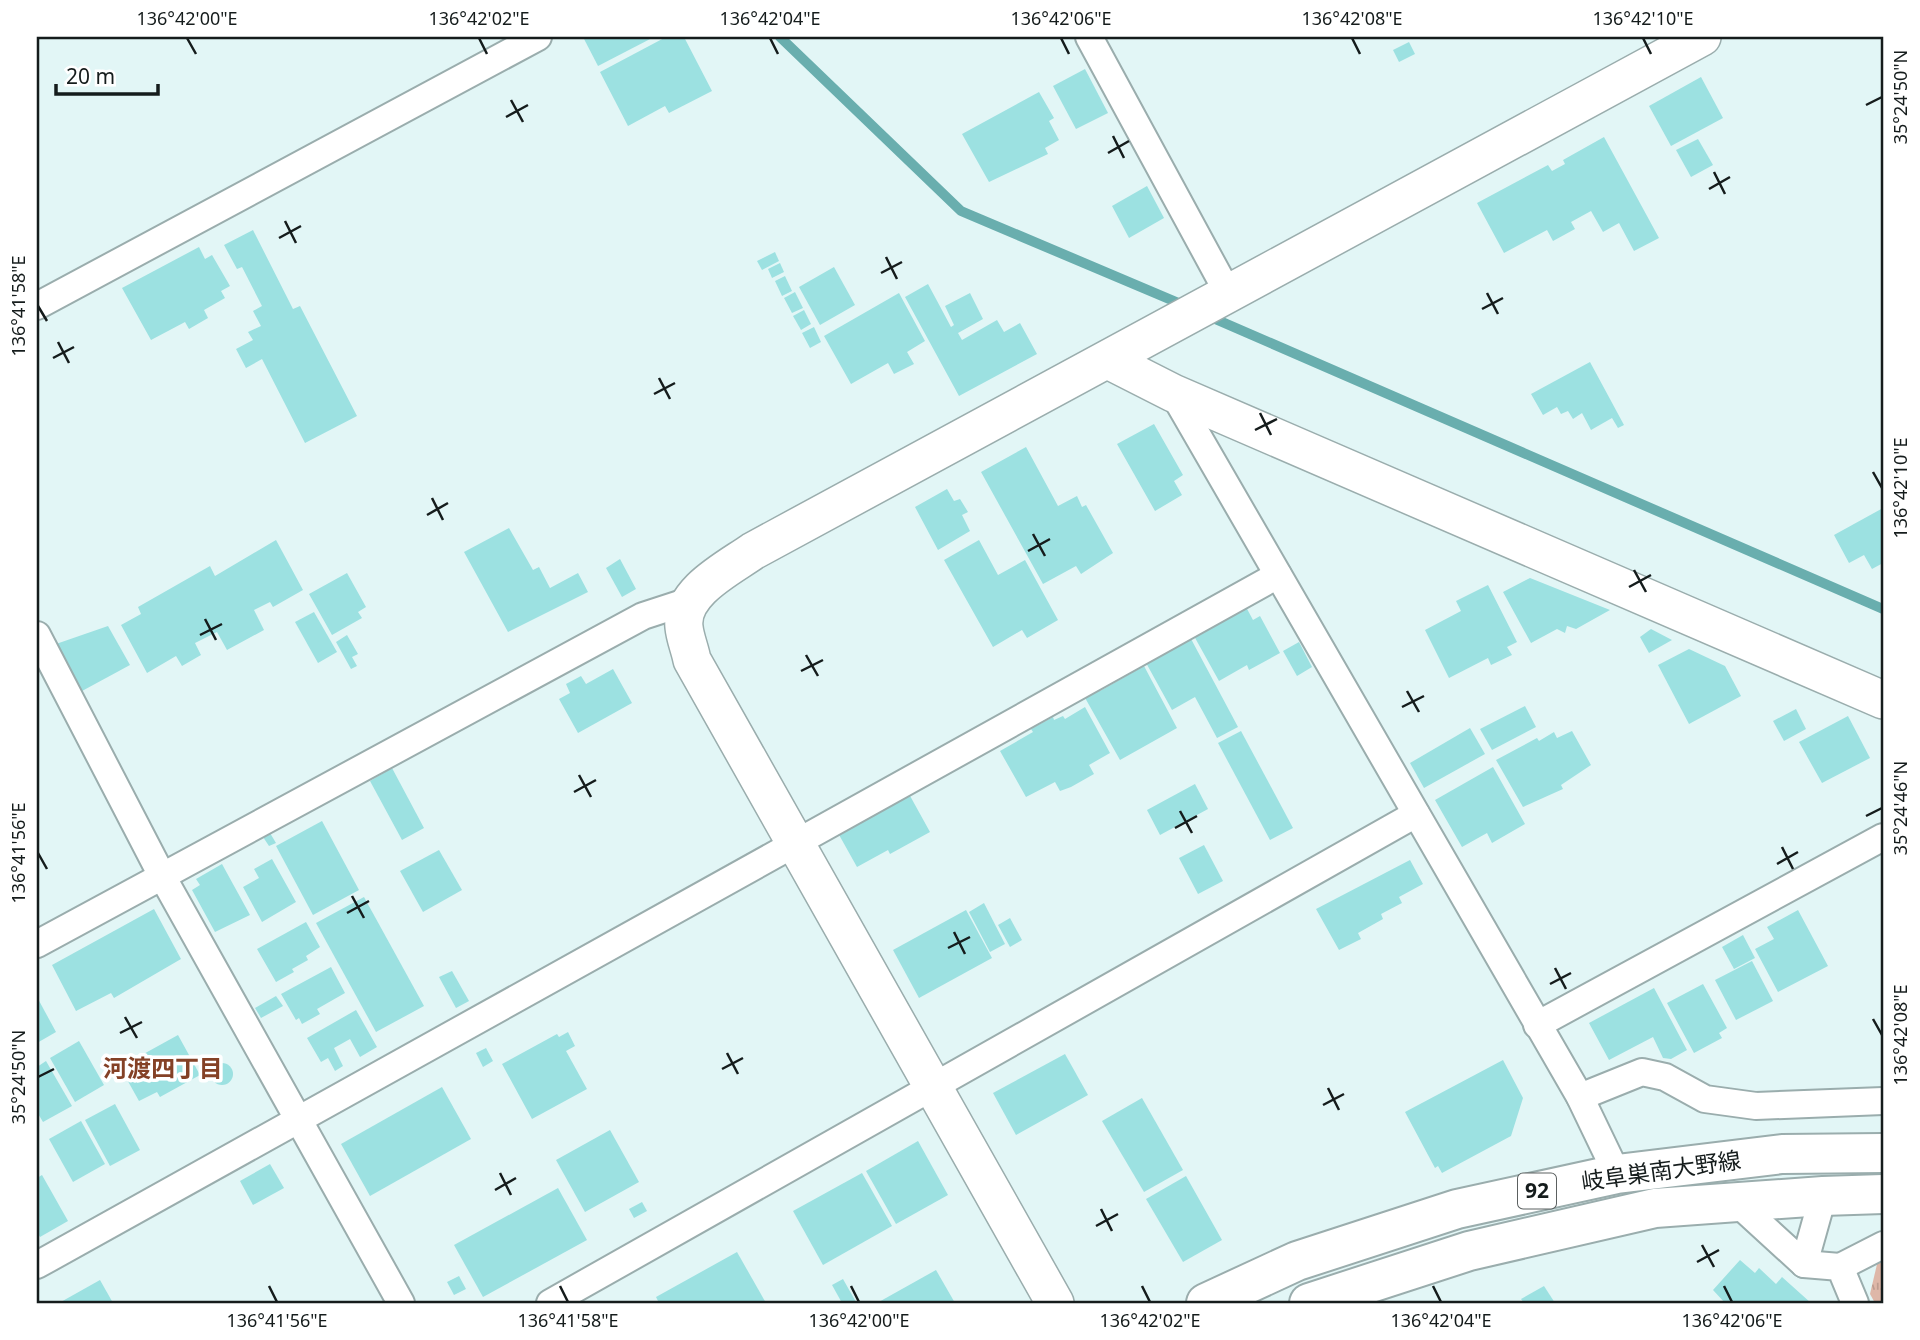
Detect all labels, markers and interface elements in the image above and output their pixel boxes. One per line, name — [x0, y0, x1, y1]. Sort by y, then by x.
text: 136°42'00"E — [136, 6, 238, 30]
text: 136°42'02"E — [428, 6, 530, 30]
text: 136°42'04"E — [719, 6, 821, 30]
text: 136°42'06"E — [1010, 6, 1112, 30]
text: 136°42'08"E — [1301, 6, 1403, 30]
text: 136°42'10"E — [1592, 6, 1694, 30]
text: 35°24'50"N — [1888, 50, 1912, 144]
scale bar — [56, 52, 158, 96]
text: 20 m — [66, 62, 115, 90]
text: 136°41'58"E — [6, 255, 30, 357]
text: 136°42'10"E — [1888, 437, 1912, 539]
text: 35°24'46"N — [1888, 761, 1912, 855]
text: 136°41'56"E — [6, 802, 30, 904]
text: 136°42'08"E — [1888, 984, 1912, 1086]
text: 35°24'50"N — [6, 1030, 30, 1124]
district label: 河渡四丁目 — [103, 1051, 223, 1084]
street label: 岐阜巣南大野線 — [1579, 1143, 1743, 1197]
road number: 92 — [1518, 1174, 1556, 1208]
text: 136°41'56"E — [226, 1308, 328, 1332]
text: 136°41'58"E — [517, 1308, 619, 1332]
text: 136°42'00"E — [808, 1308, 910, 1332]
text: 136°42'02"E — [1099, 1308, 1201, 1332]
text: 136°42'04"E — [1390, 1308, 1492, 1332]
text: 136°42'06"E — [1681, 1308, 1783, 1332]

